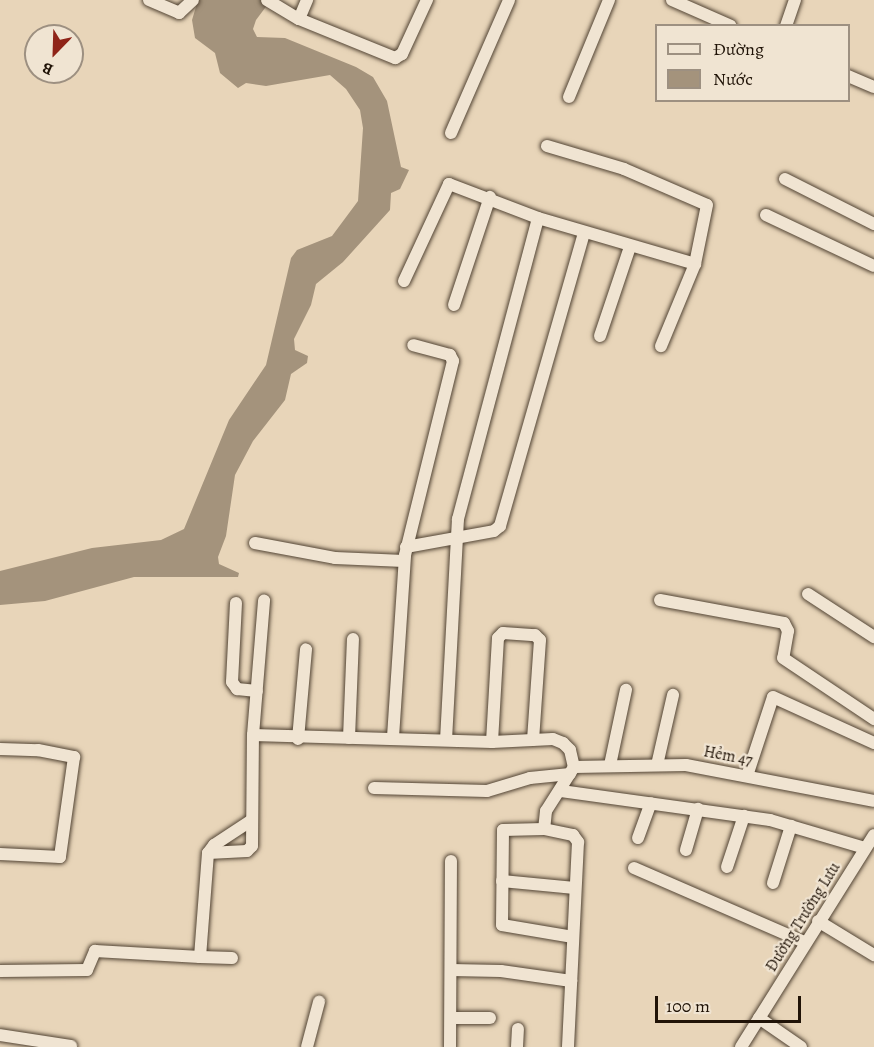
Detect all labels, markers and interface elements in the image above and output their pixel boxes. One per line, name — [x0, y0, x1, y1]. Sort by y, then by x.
north arrow — [24, 24, 84, 84]
legend — [655, 24, 850, 102]
text: Đường — [713, 37, 764, 61]
text: B — [39, 57, 57, 81]
text: Nước — [713, 67, 753, 91]
street label: Hẻm 47 — [702, 742, 754, 770]
street label: Đường Trường Lưu — [762, 859, 844, 975]
scale bar — [658, 984, 804, 1022]
text: 100 m — [666, 994, 710, 1018]

